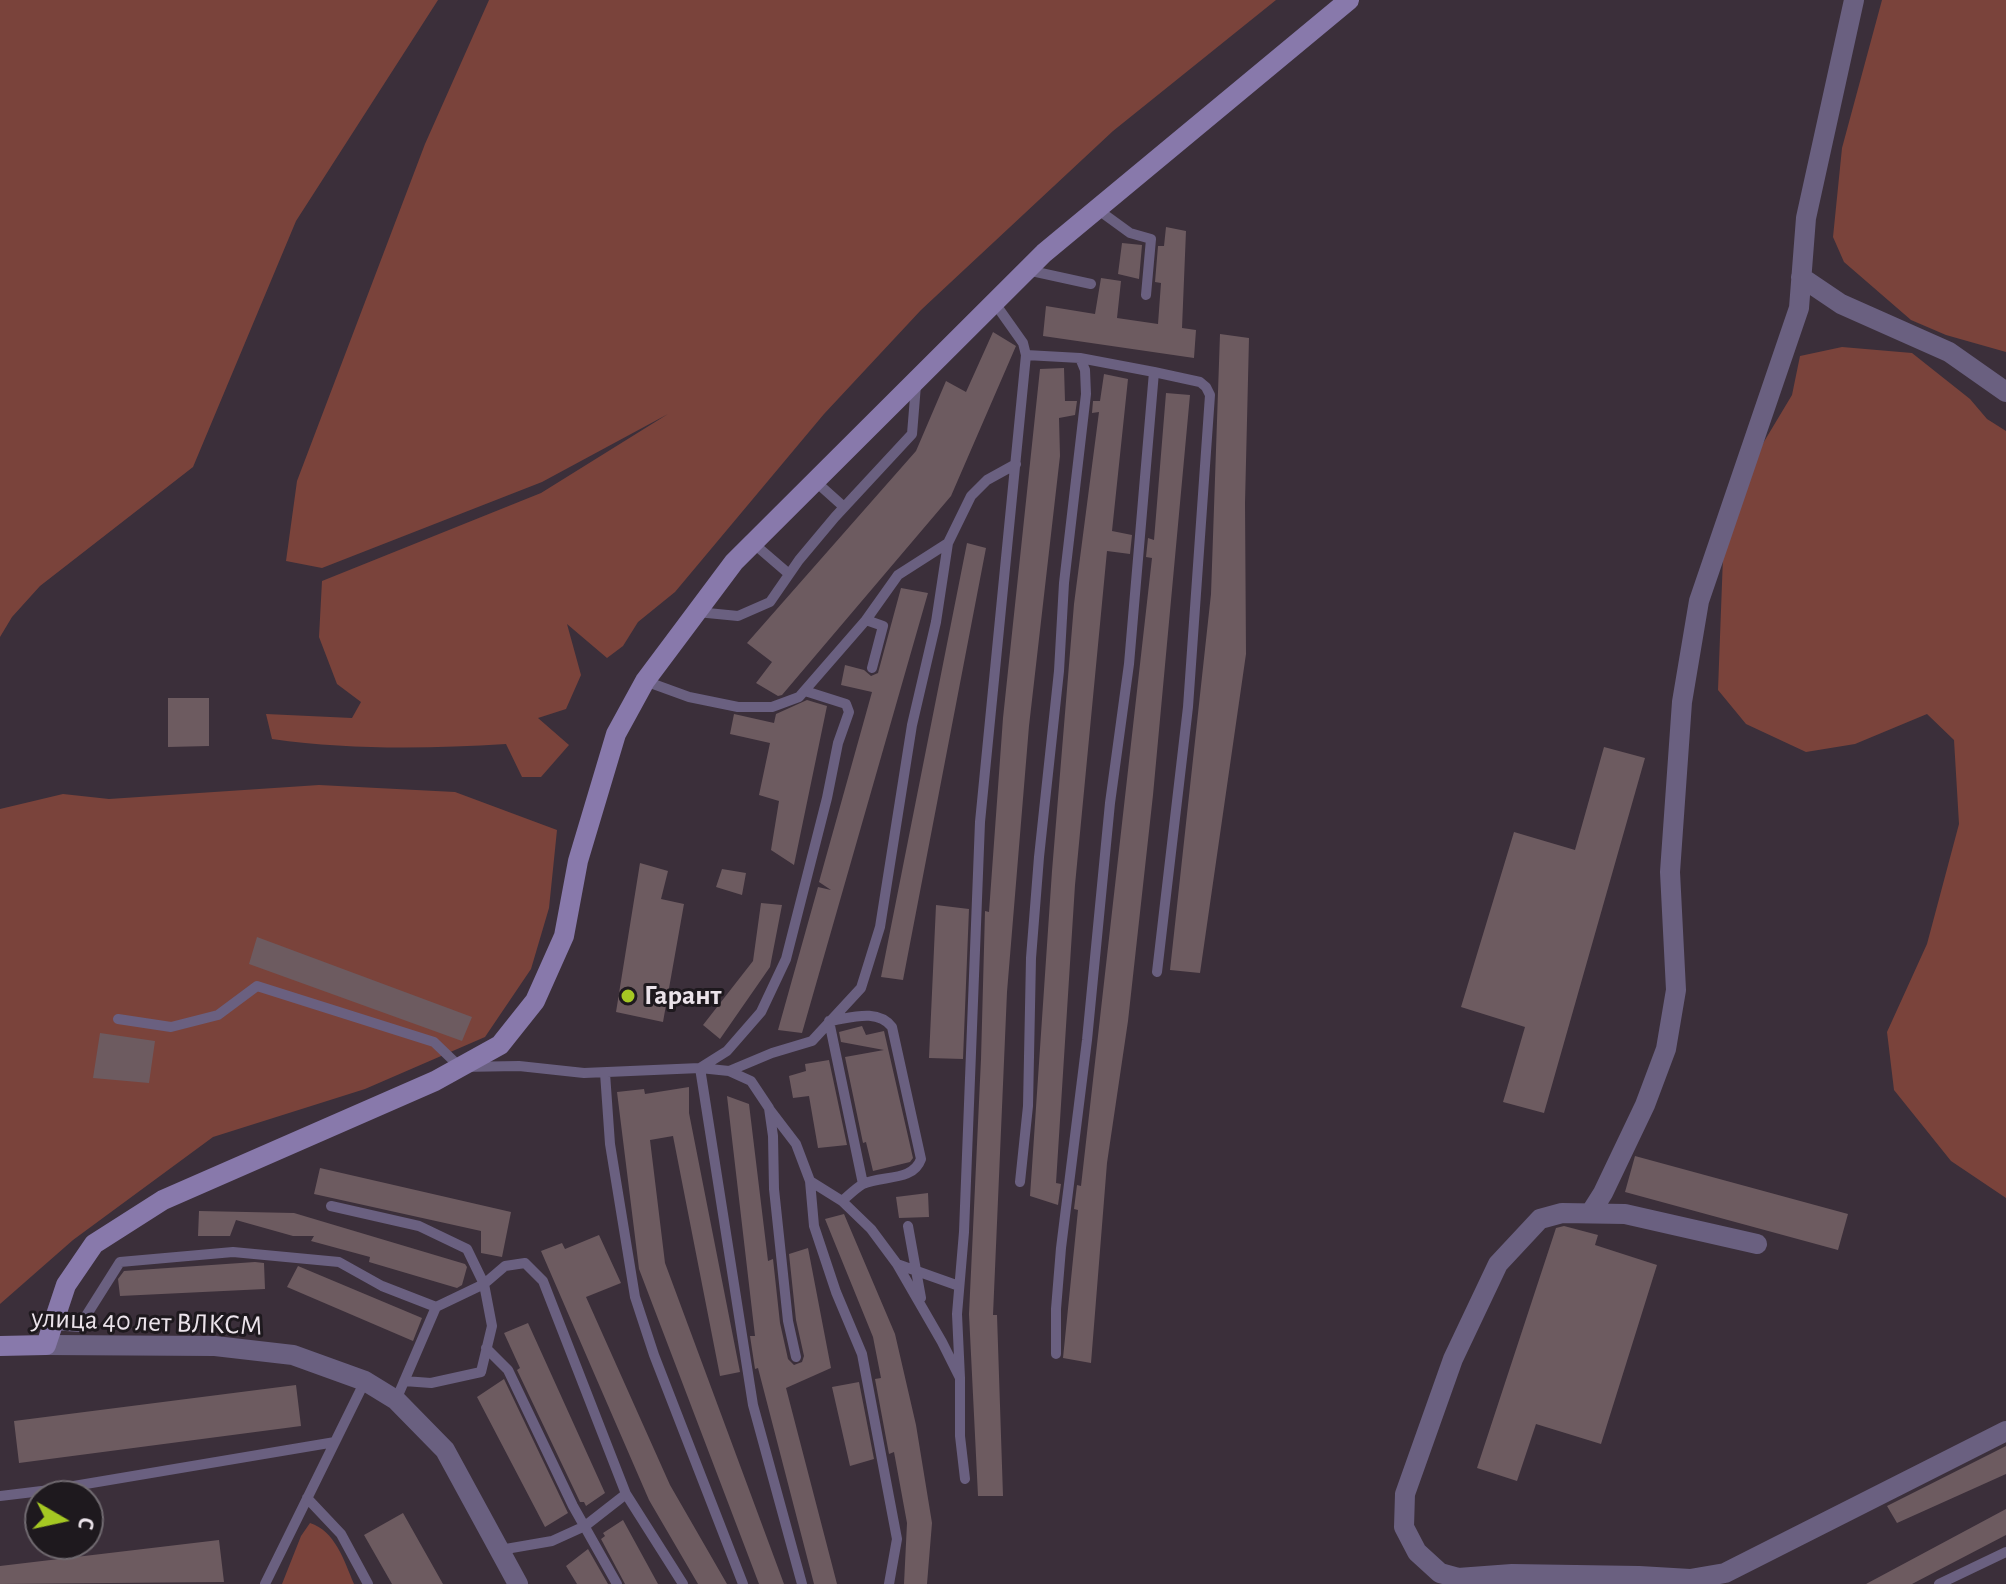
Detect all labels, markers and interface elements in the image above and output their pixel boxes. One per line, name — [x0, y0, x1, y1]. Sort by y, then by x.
place label: Гарант — [644, 979, 721, 1013]
marker: Гарант — [619, 987, 637, 1005]
street label: улица 40 лет ВЛКСМ — [31, 1301, 263, 1343]
north arrow — [24, 1480, 104, 1560]
text: С — [74, 1516, 98, 1531]

